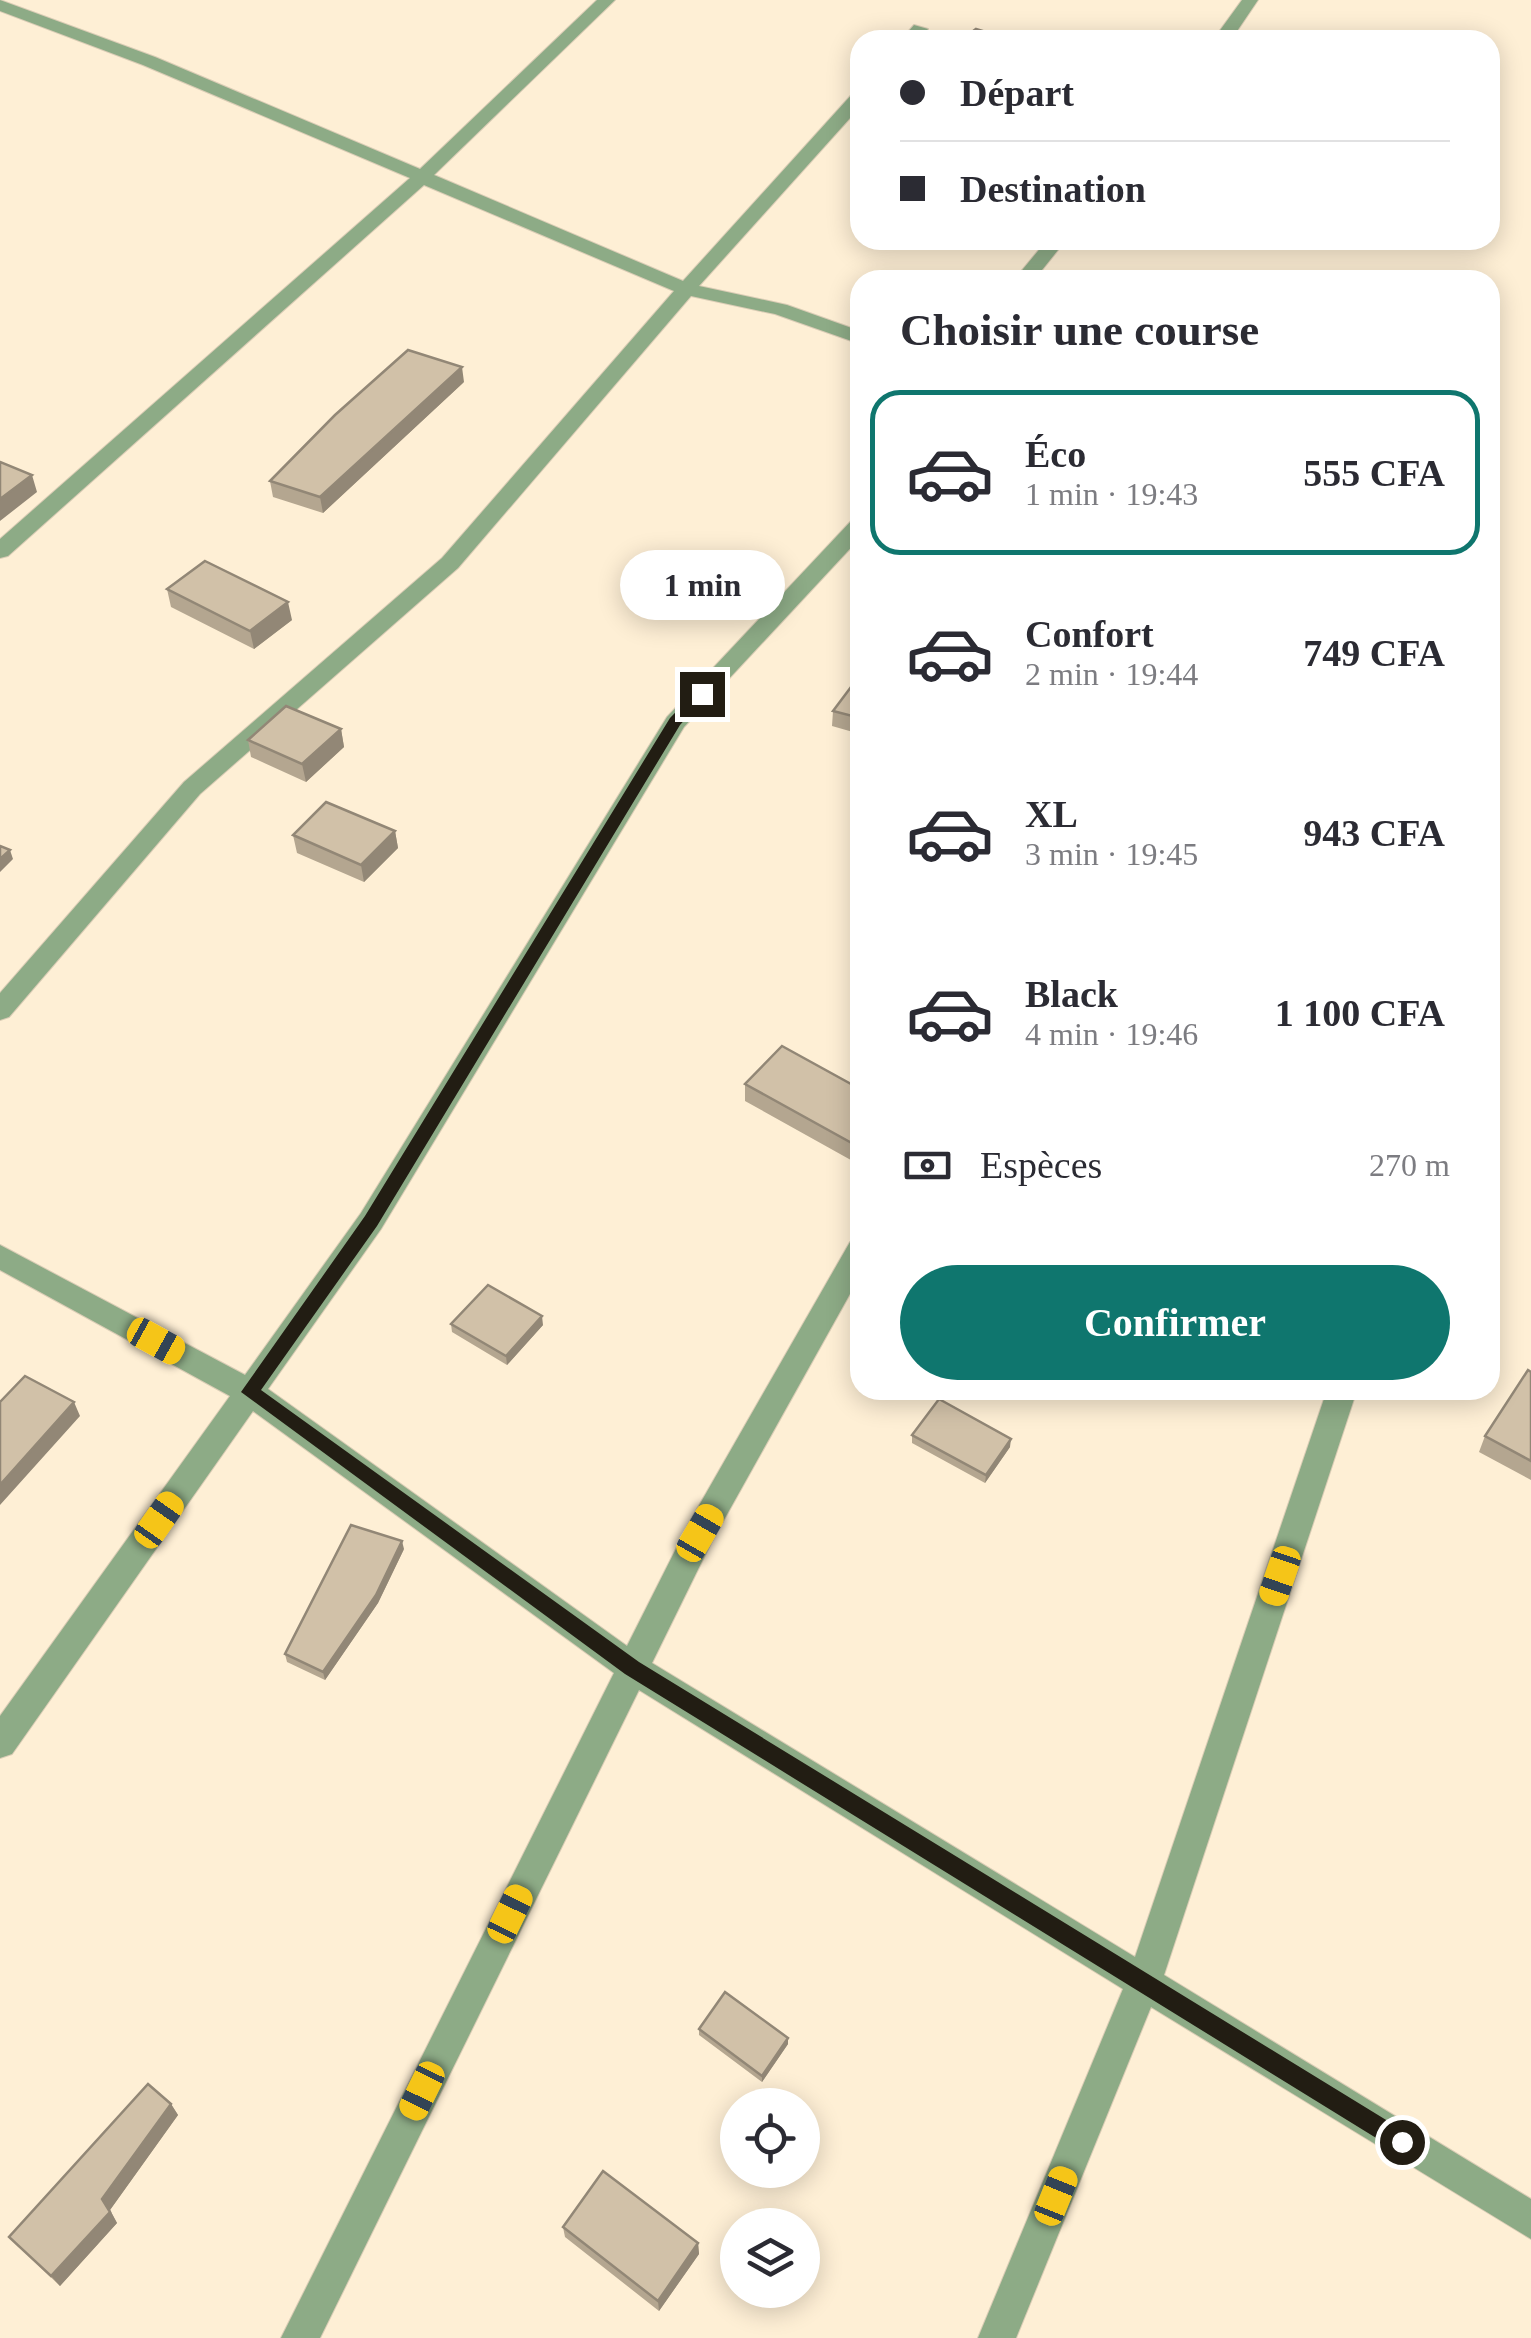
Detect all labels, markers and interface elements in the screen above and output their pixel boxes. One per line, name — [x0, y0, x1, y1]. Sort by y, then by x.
text: Départ — [960, 72, 1074, 114]
text: Destination — [960, 168, 1146, 210]
text: Choisir une course — [900, 305, 1259, 355]
icon: car — [905, 428, 995, 518]
text: Éco — [1025, 433, 1086, 475]
text: 555 CFA — [1303, 452, 1445, 494]
text: 1 min · 19:43 — [1025, 476, 1198, 512]
callout: 1 min — [620, 549, 784, 619]
text: 1 min — [664, 567, 741, 603]
icon: car — [905, 608, 995, 698]
text: Confort — [1025, 613, 1154, 655]
text: 749 CFA — [1303, 632, 1445, 674]
text: 2 min · 19:44 — [1025, 656, 1198, 692]
route end — [680, 672, 725, 717]
icon: car — [905, 788, 995, 878]
text: XL — [1025, 793, 1078, 835]
text: 943 CFA — [1303, 812, 1445, 854]
text: 3 min · 19:45 — [1025, 836, 1198, 872]
icon: car — [905, 968, 995, 1058]
text: Black — [1025, 973, 1118, 1015]
text: 1 100 CFA — [1275, 992, 1445, 1034]
text: 4 min · 19:46 — [1025, 1016, 1198, 1052]
icon: cash — [900, 1138, 955, 1193]
text: Espèces — [980, 1144, 1102, 1186]
text: 270 m — [1369, 1147, 1450, 1183]
button: Confirmer — [900, 1265, 1450, 1380]
car — [122, 1313, 190, 1369]
car — [130, 1487, 188, 1553]
car — [672, 1500, 728, 1566]
car — [1256, 1543, 1304, 1609]
car — [483, 1880, 537, 1948]
car — [395, 2057, 449, 2125]
map controls — [720, 2088, 820, 2308]
button: locate — [720, 2088, 820, 2188]
route start — [1380, 2120, 1425, 2165]
car — [1031, 2163, 1081, 2229]
button: layers — [720, 2208, 820, 2308]

